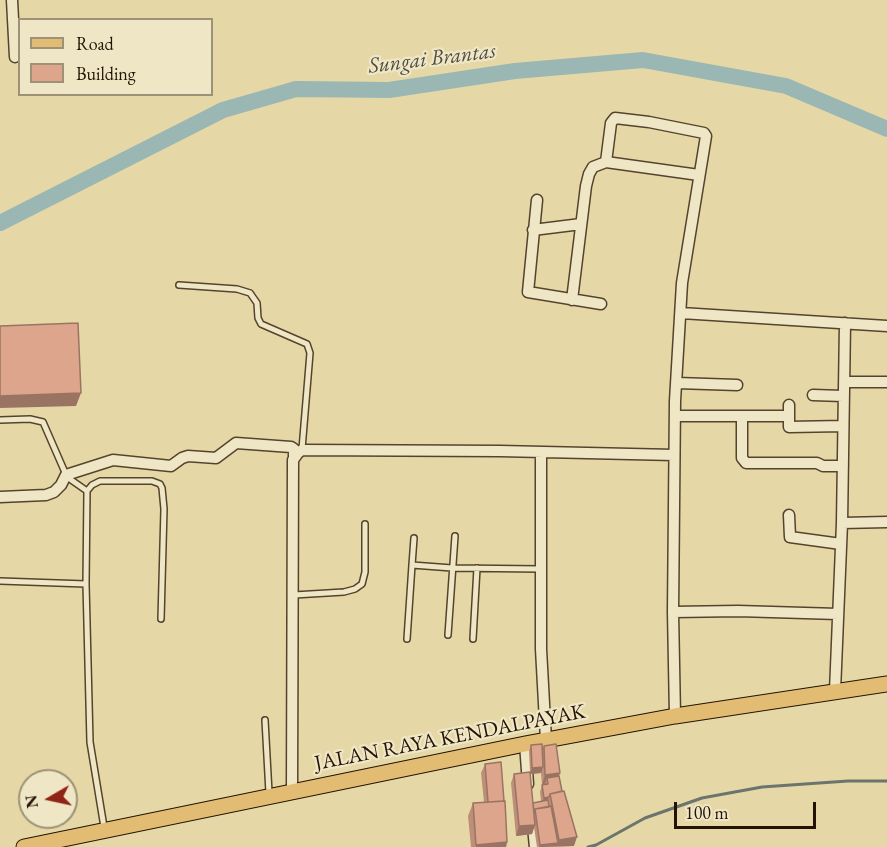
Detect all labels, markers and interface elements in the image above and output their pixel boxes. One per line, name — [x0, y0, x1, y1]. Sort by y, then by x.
legend — [18, 18, 213, 96]
text: Road — [76, 32, 114, 55]
water label: Sungai Brantas — [367, 38, 497, 80]
text: Building — [76, 62, 136, 85]
street label: JALAN RAYA KENDALPAYAK — [313, 699, 587, 777]
north arrow — [18, 769, 78, 829]
scale bar — [677, 790, 820, 828]
text: N — [20, 794, 43, 810]
text: 100 m — [685, 801, 729, 824]

